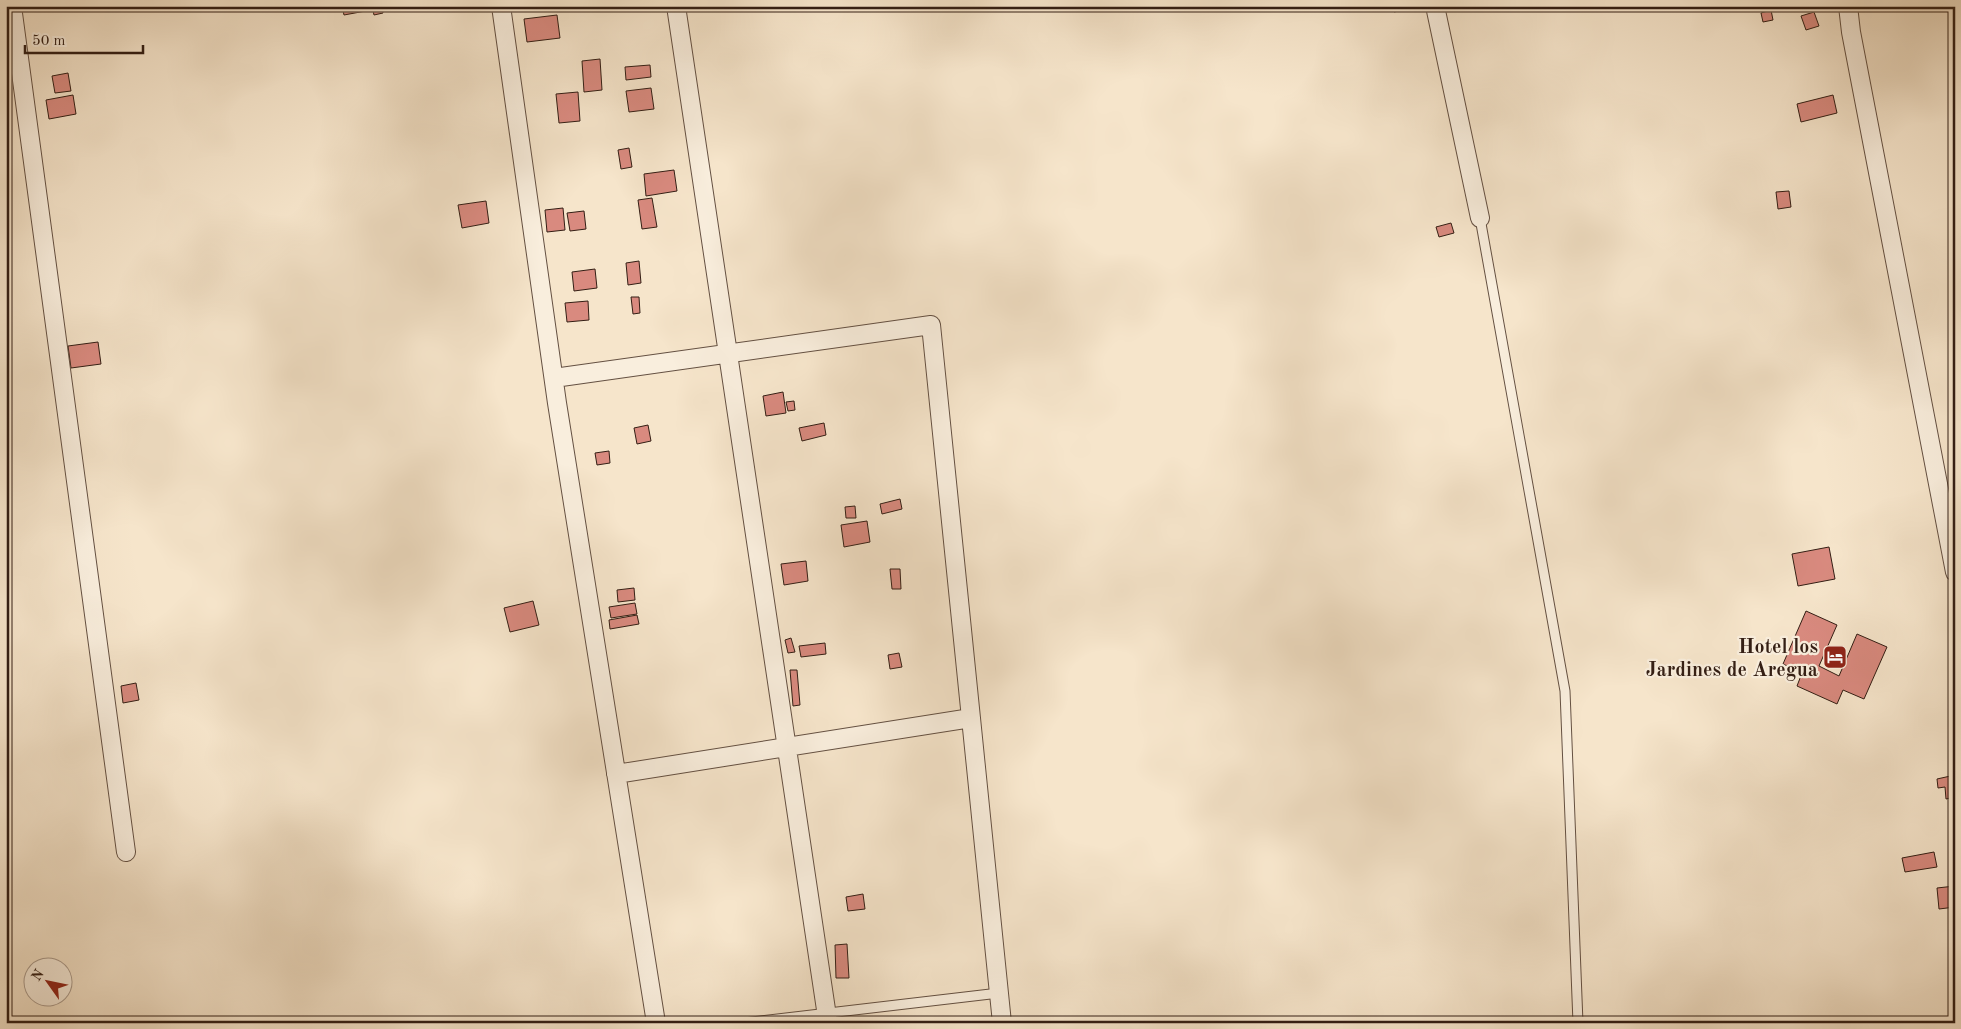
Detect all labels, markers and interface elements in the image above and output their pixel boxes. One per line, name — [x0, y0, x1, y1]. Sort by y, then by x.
scale bar — [25, 22, 142, 54]
text: 50 m — [32, 34, 66, 49]
place label: Hotel los Jardines de Aregua — [1646, 638, 1818, 681]
hotel icon: Hotel los Jardines de Aregua — [1822, 644, 1848, 670]
north arrow — [22, 956, 72, 1006]
text: N — [29, 967, 47, 984]

